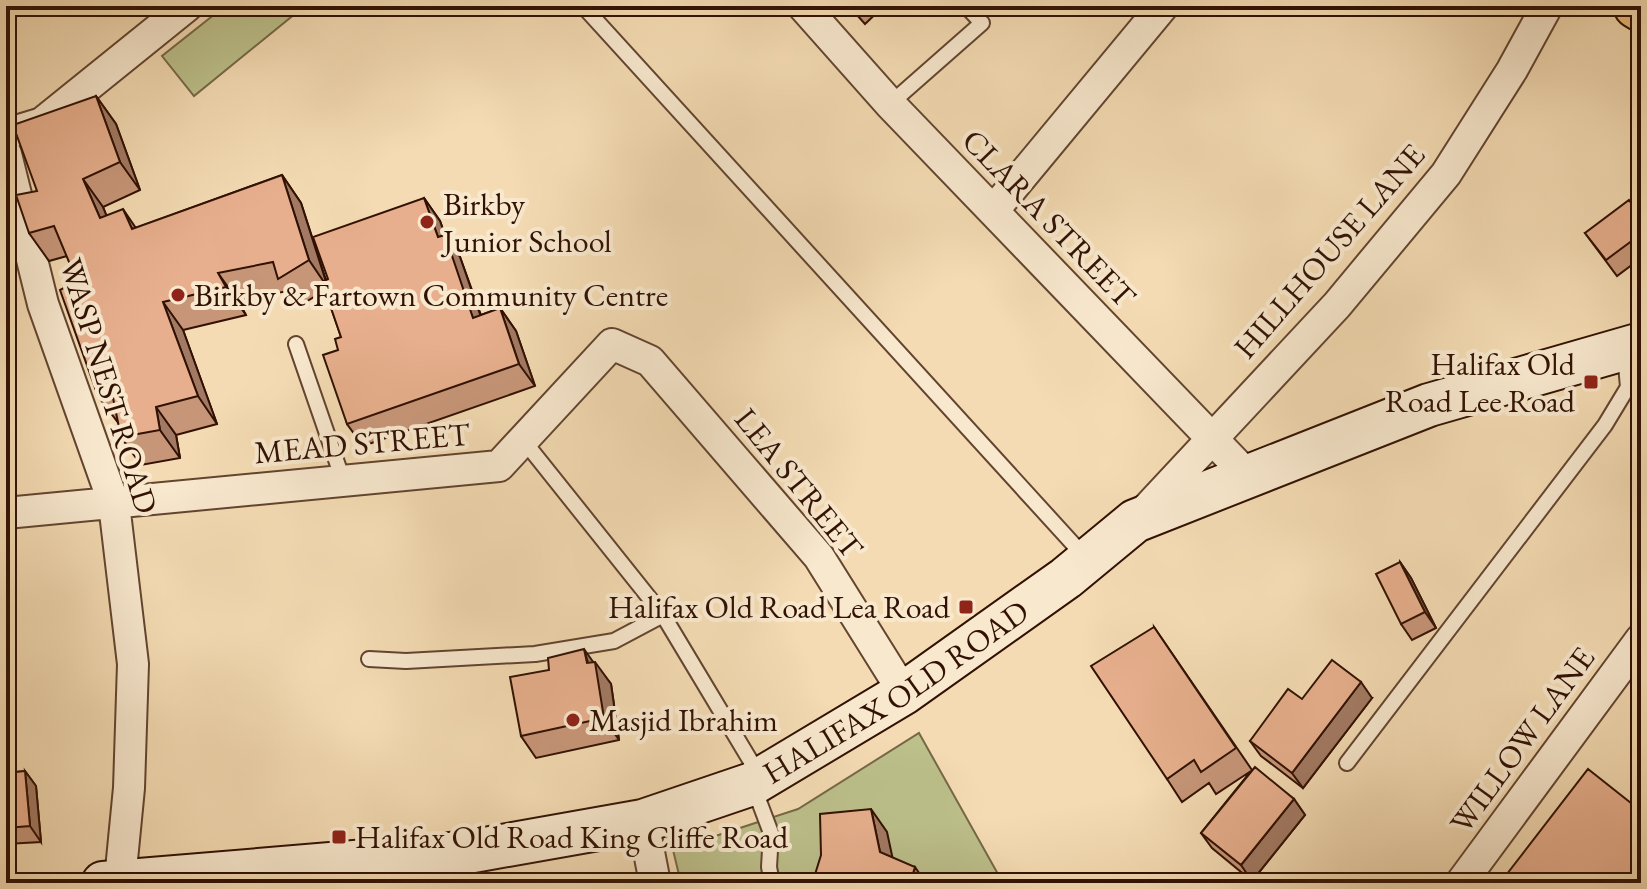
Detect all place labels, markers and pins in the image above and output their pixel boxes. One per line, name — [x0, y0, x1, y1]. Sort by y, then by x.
place label: Birkby Junior School — [440, 183, 612, 262]
marker: Birkby Junior School — [418, 213, 436, 231]
place label: Birkby & Fartown Community Centre — [194, 274, 668, 316]
marker: Birkby & Fartown Community Centre — [169, 286, 187, 304]
place label: Halifax Old Road Lee Road — [1385, 343, 1576, 422]
marker: Halifax Old Road Lee Road — [1582, 373, 1600, 391]
place label: Halifax Old Road Lea Road — [608, 586, 951, 628]
marker: Halifax Old Road Lea Road — [957, 598, 975, 616]
place label: Masjid Ibrahim — [589, 699, 778, 741]
marker: Masjid Ibrahim — [564, 711, 582, 729]
place label: Halifax Old Road King Cliffe Road — [355, 816, 789, 858]
marker: Halifax Old Road King Cliffe Road — [330, 828, 348, 846]

